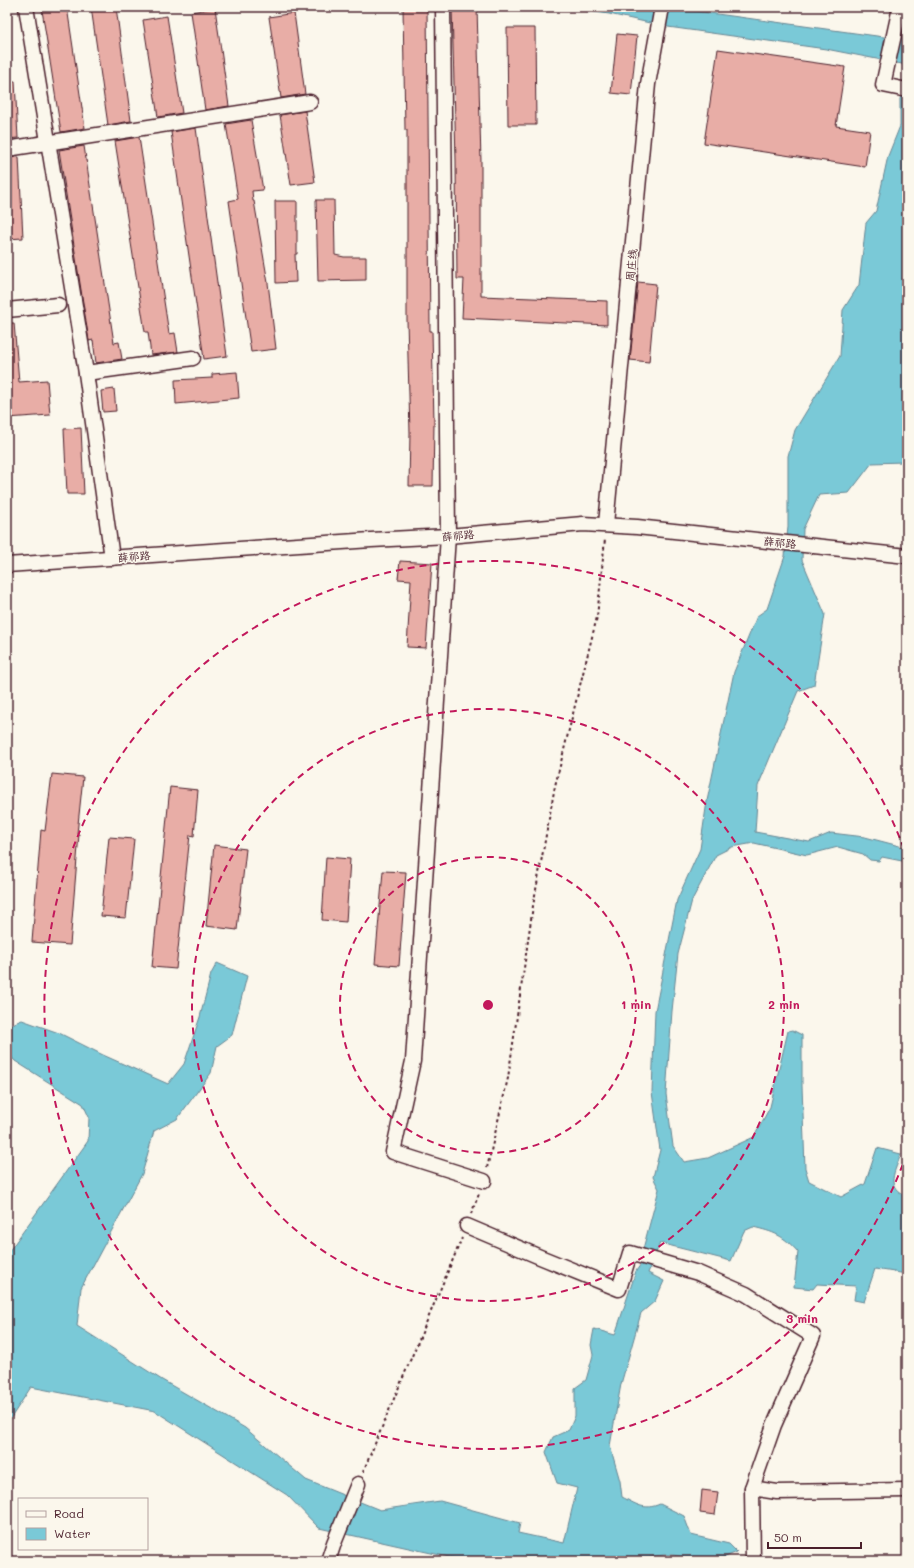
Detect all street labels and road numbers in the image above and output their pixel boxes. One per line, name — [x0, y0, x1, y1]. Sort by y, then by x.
street label: 周庄线 — [622, 248, 640, 282]
street label: 薛祁路 — [441, 526, 475, 544]
street label: 薛祁路 — [763, 533, 797, 551]
street label: 薛祁路 — [117, 547, 151, 565]

